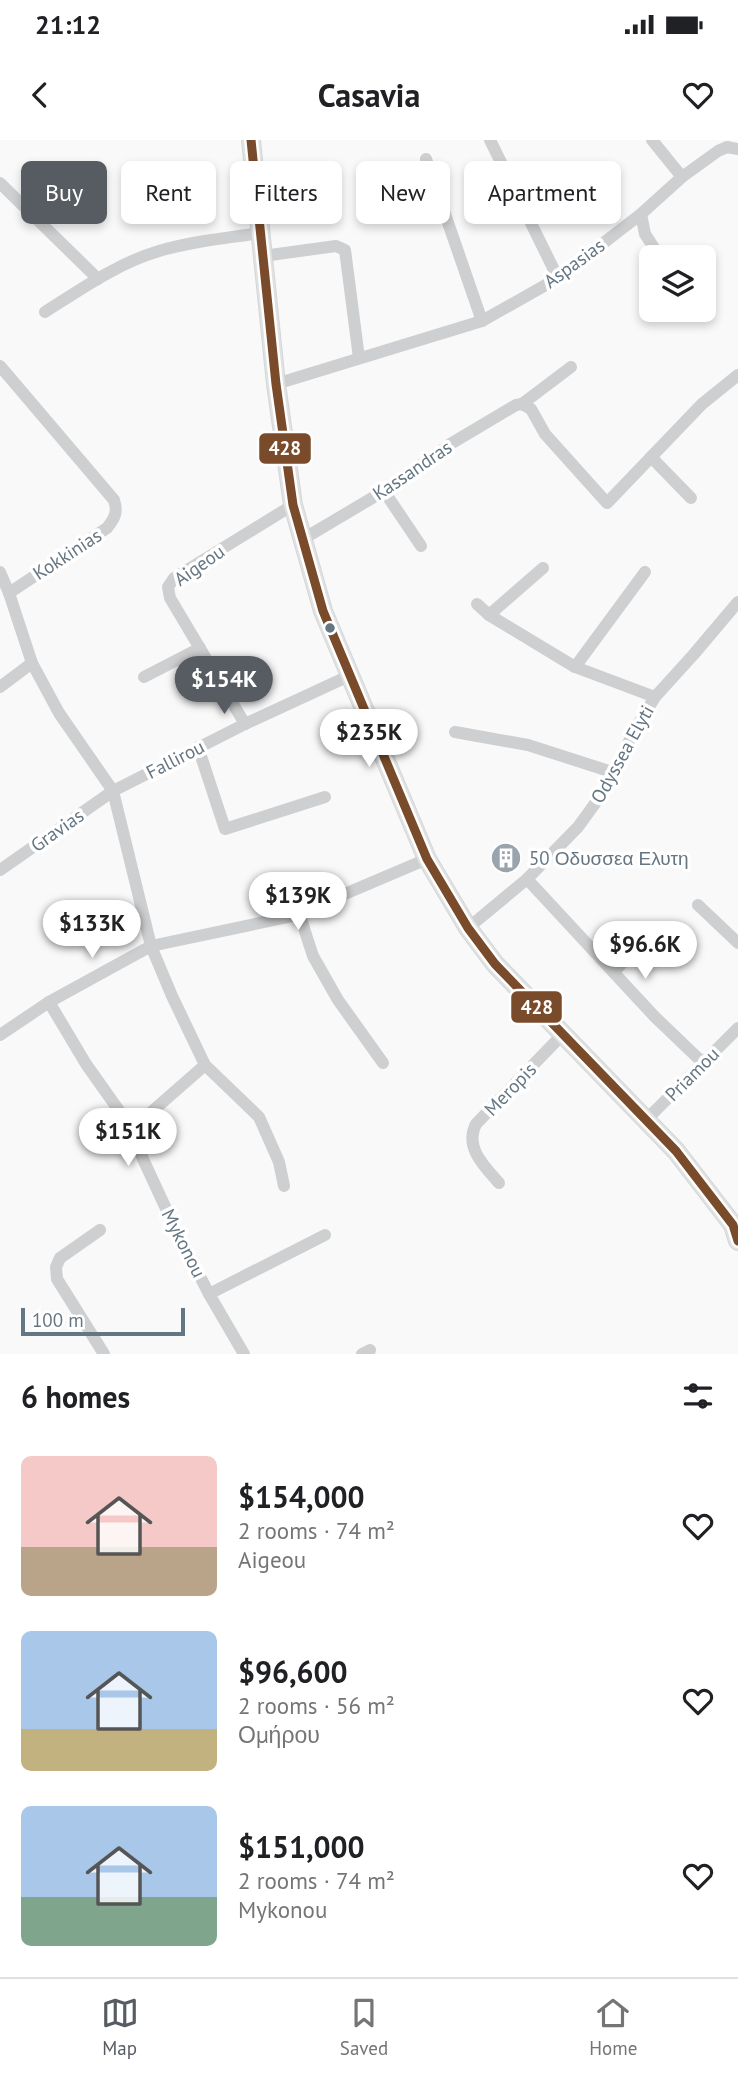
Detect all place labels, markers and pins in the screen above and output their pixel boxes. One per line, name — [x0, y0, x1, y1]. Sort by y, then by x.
unlabelled marker — [323, 621, 337, 635]
pin: $154K — [175, 656, 273, 716]
pin: $235K — [320, 710, 418, 769]
building icon: 50 Οδυσσεα Ελυτη — [489, 841, 523, 875]
place label: 50 Οδυσσεα Ελυτη — [529, 846, 689, 870]
pin: $139K — [249, 872, 347, 932]
pin: $133K — [43, 900, 141, 960]
pin: $96.6K — [588, 922, 702, 981]
pin: $151K — [79, 1108, 177, 1168]

